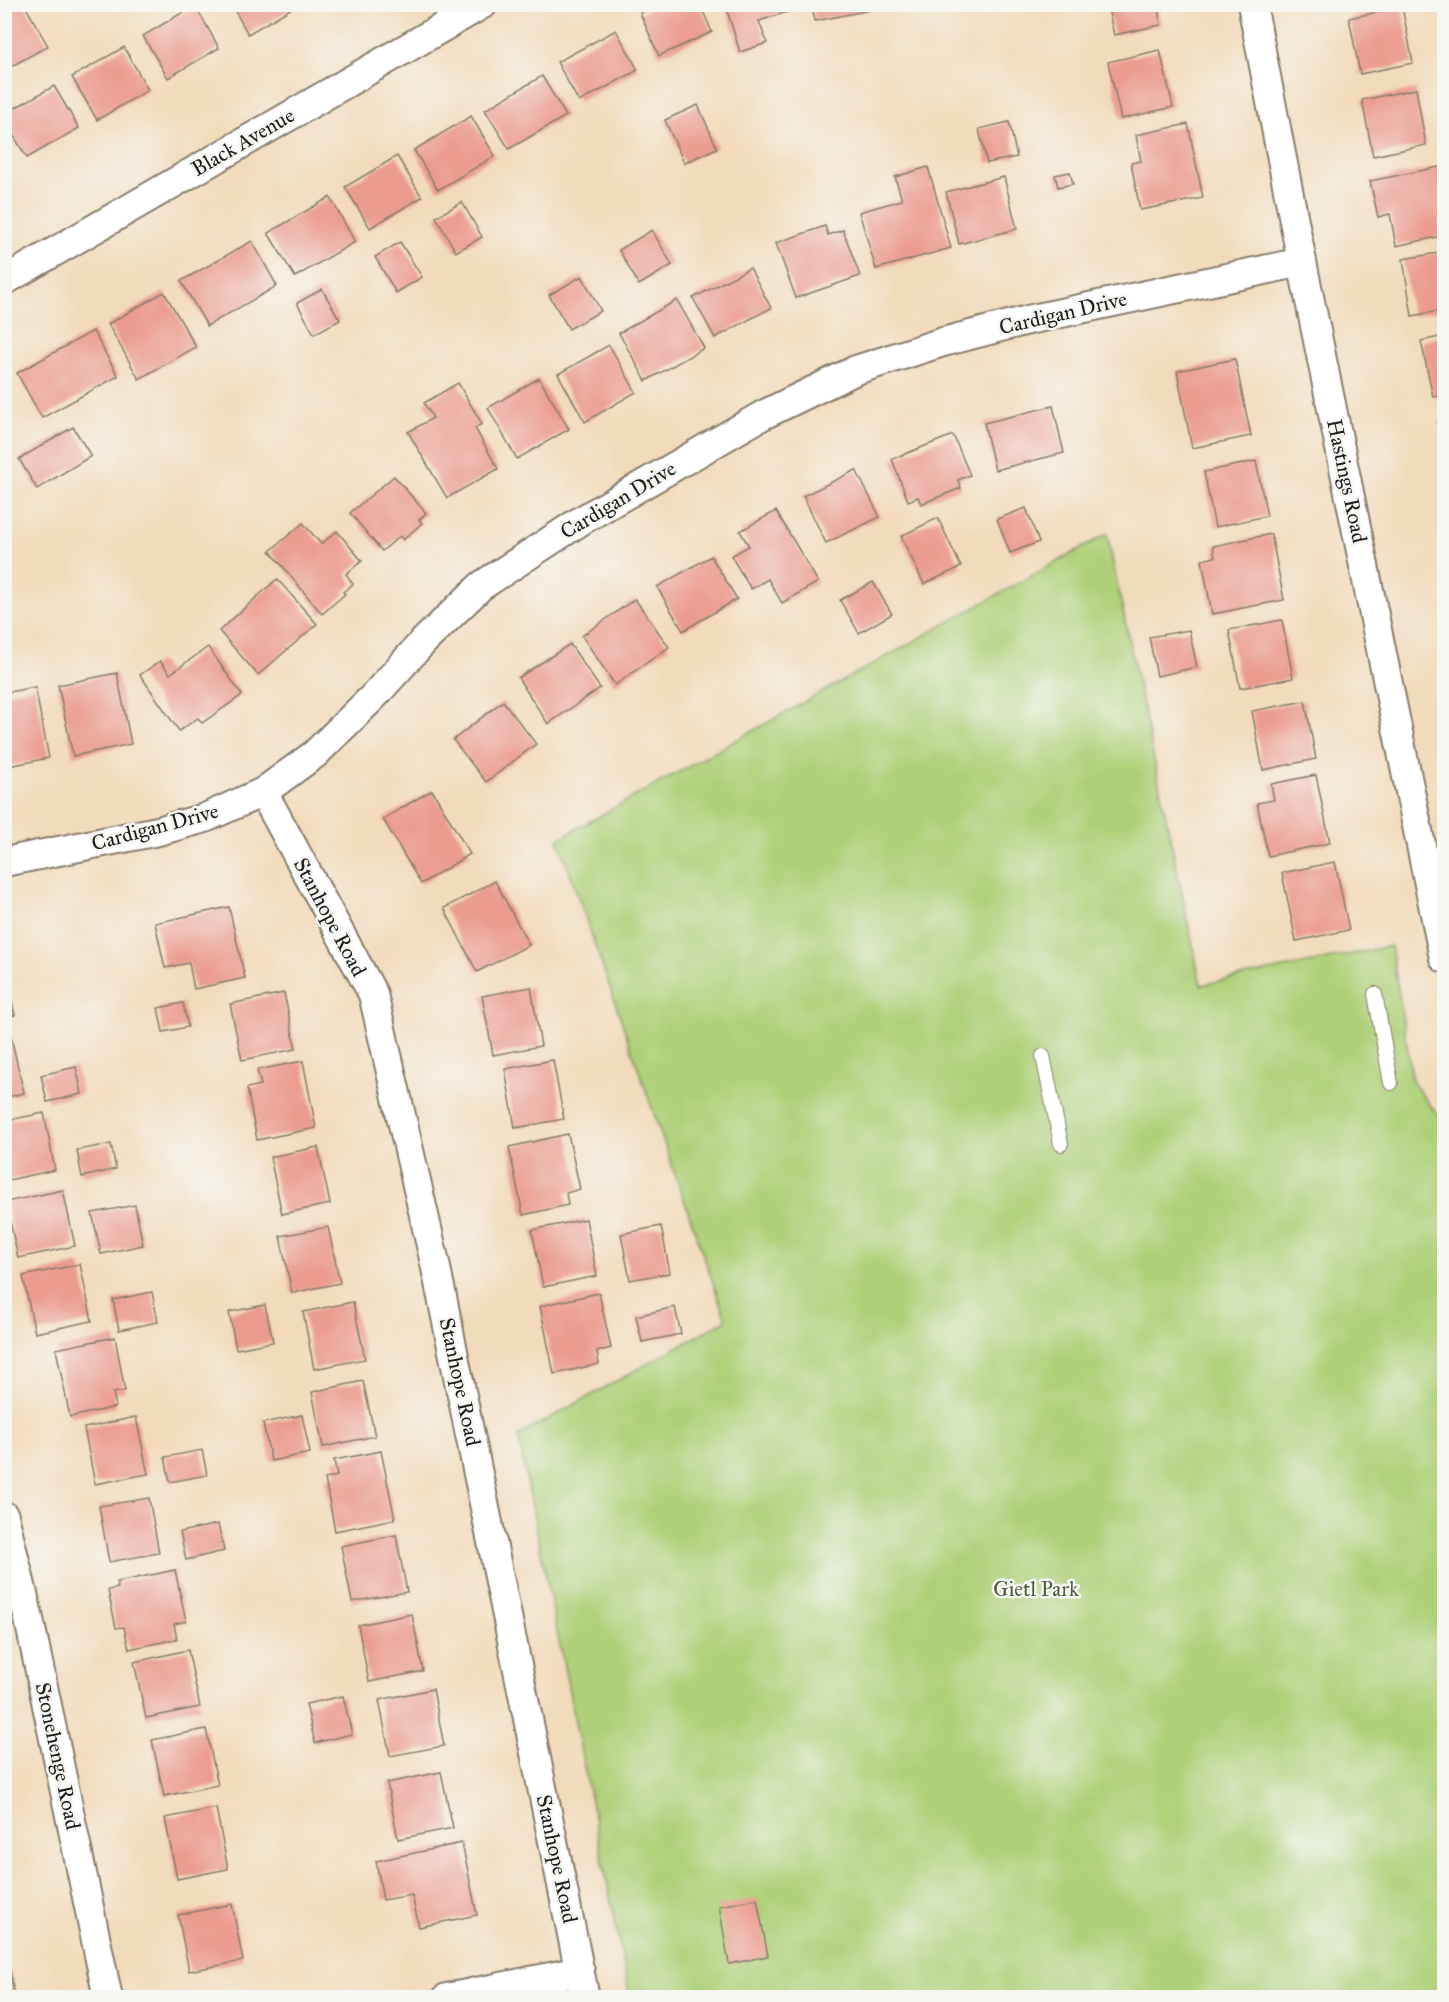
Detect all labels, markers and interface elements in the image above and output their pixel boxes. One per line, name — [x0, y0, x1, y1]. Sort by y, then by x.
street label: Black Avenue — [187, 102, 299, 182]
street label: Cardigan Drive — [997, 286, 1130, 340]
street label: Hastings Road — [1321, 417, 1373, 546]
street label: Cardigan Drive — [555, 455, 681, 545]
street label: Cardigan Drive — [89, 798, 222, 856]
street label: Stanhope Road — [288, 853, 372, 981]
street label: Stanhope Road — [434, 1315, 486, 1449]
park label: Gietl Park — [993, 1576, 1079, 1602]
street label: Stonehenge Road — [30, 1680, 86, 1832]
street label: Stanhope Road — [531, 1792, 583, 1926]

